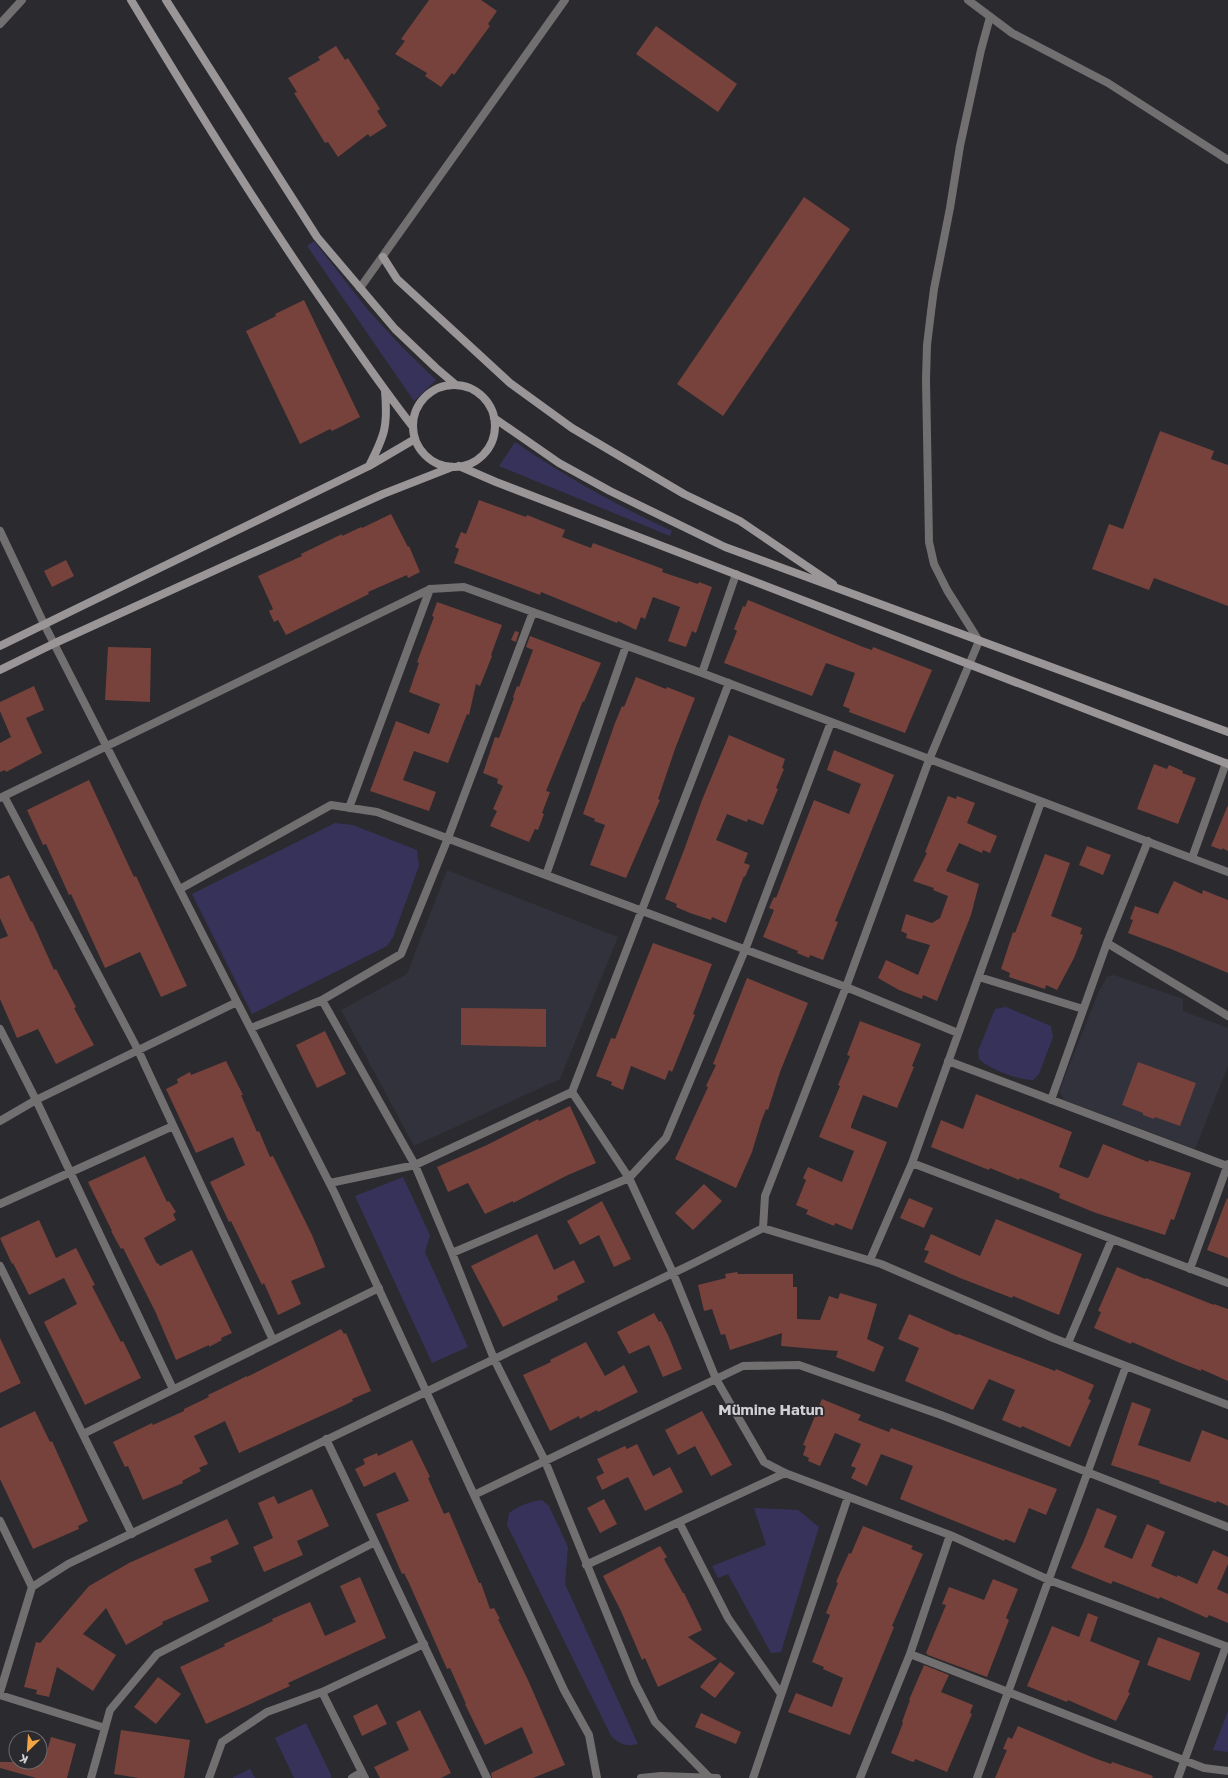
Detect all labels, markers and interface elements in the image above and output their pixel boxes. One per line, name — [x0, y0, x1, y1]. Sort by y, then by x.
district label: Mümine Hatun — [718, 1400, 824, 1418]
north arrow — [8, 1730, 48, 1770]
text: K — [17, 1752, 30, 1767]

